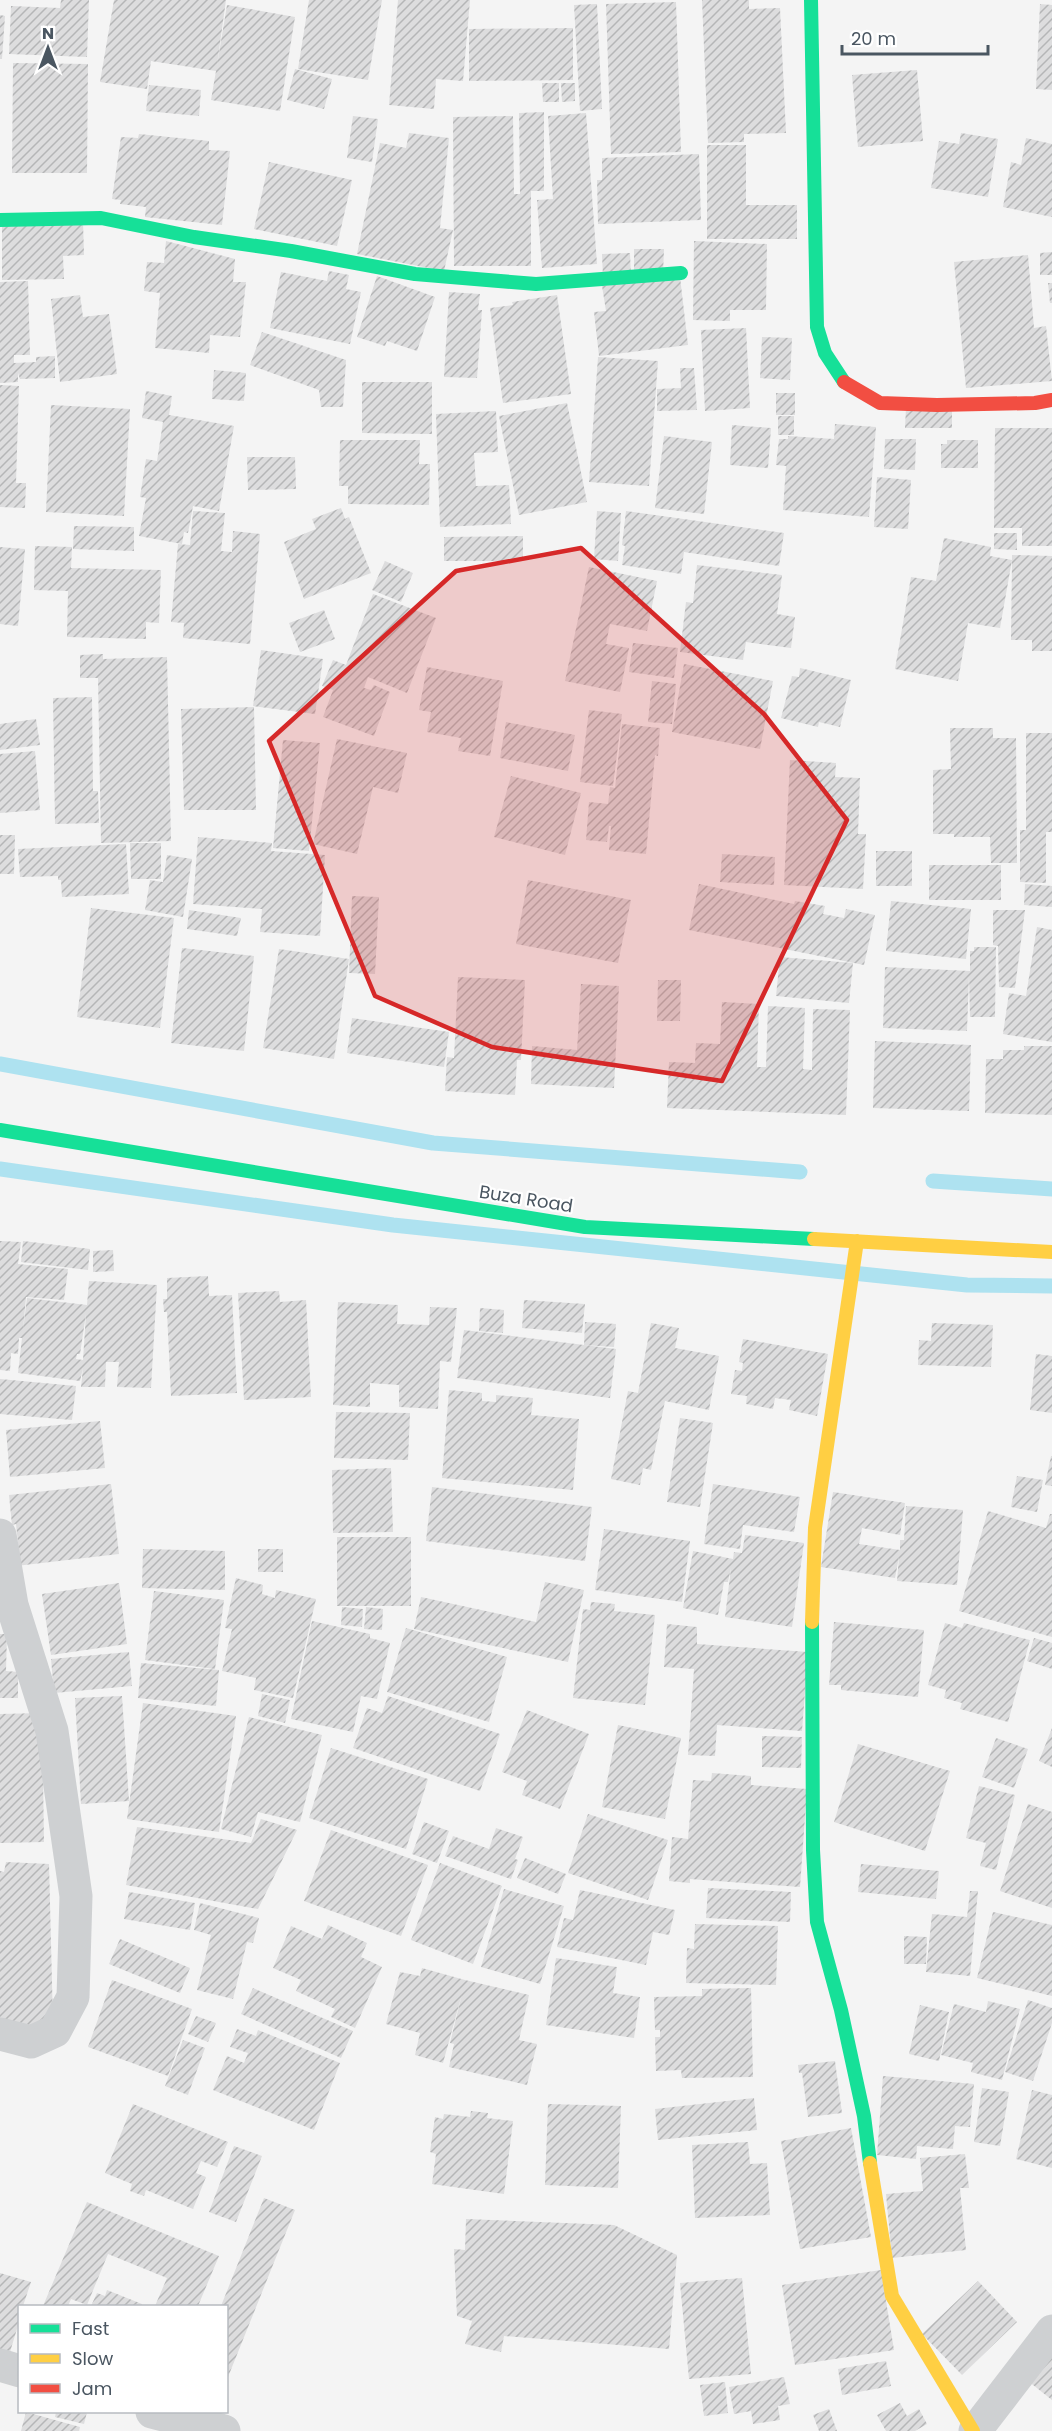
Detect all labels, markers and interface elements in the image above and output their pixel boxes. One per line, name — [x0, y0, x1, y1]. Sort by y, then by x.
north arrow — [18, 18, 78, 78]
scale bar — [842, 18, 988, 56]
text: N — [42, 22, 54, 45]
text: 20 m — [851, 26, 896, 51]
street label: Buza Road — [477, 1179, 575, 1218]
legend — [18, 2305, 228, 2413]
text: Fast — [72, 2316, 109, 2341]
text: Slow — [72, 2346, 114, 2371]
text: Jam — [72, 2376, 112, 2401]

